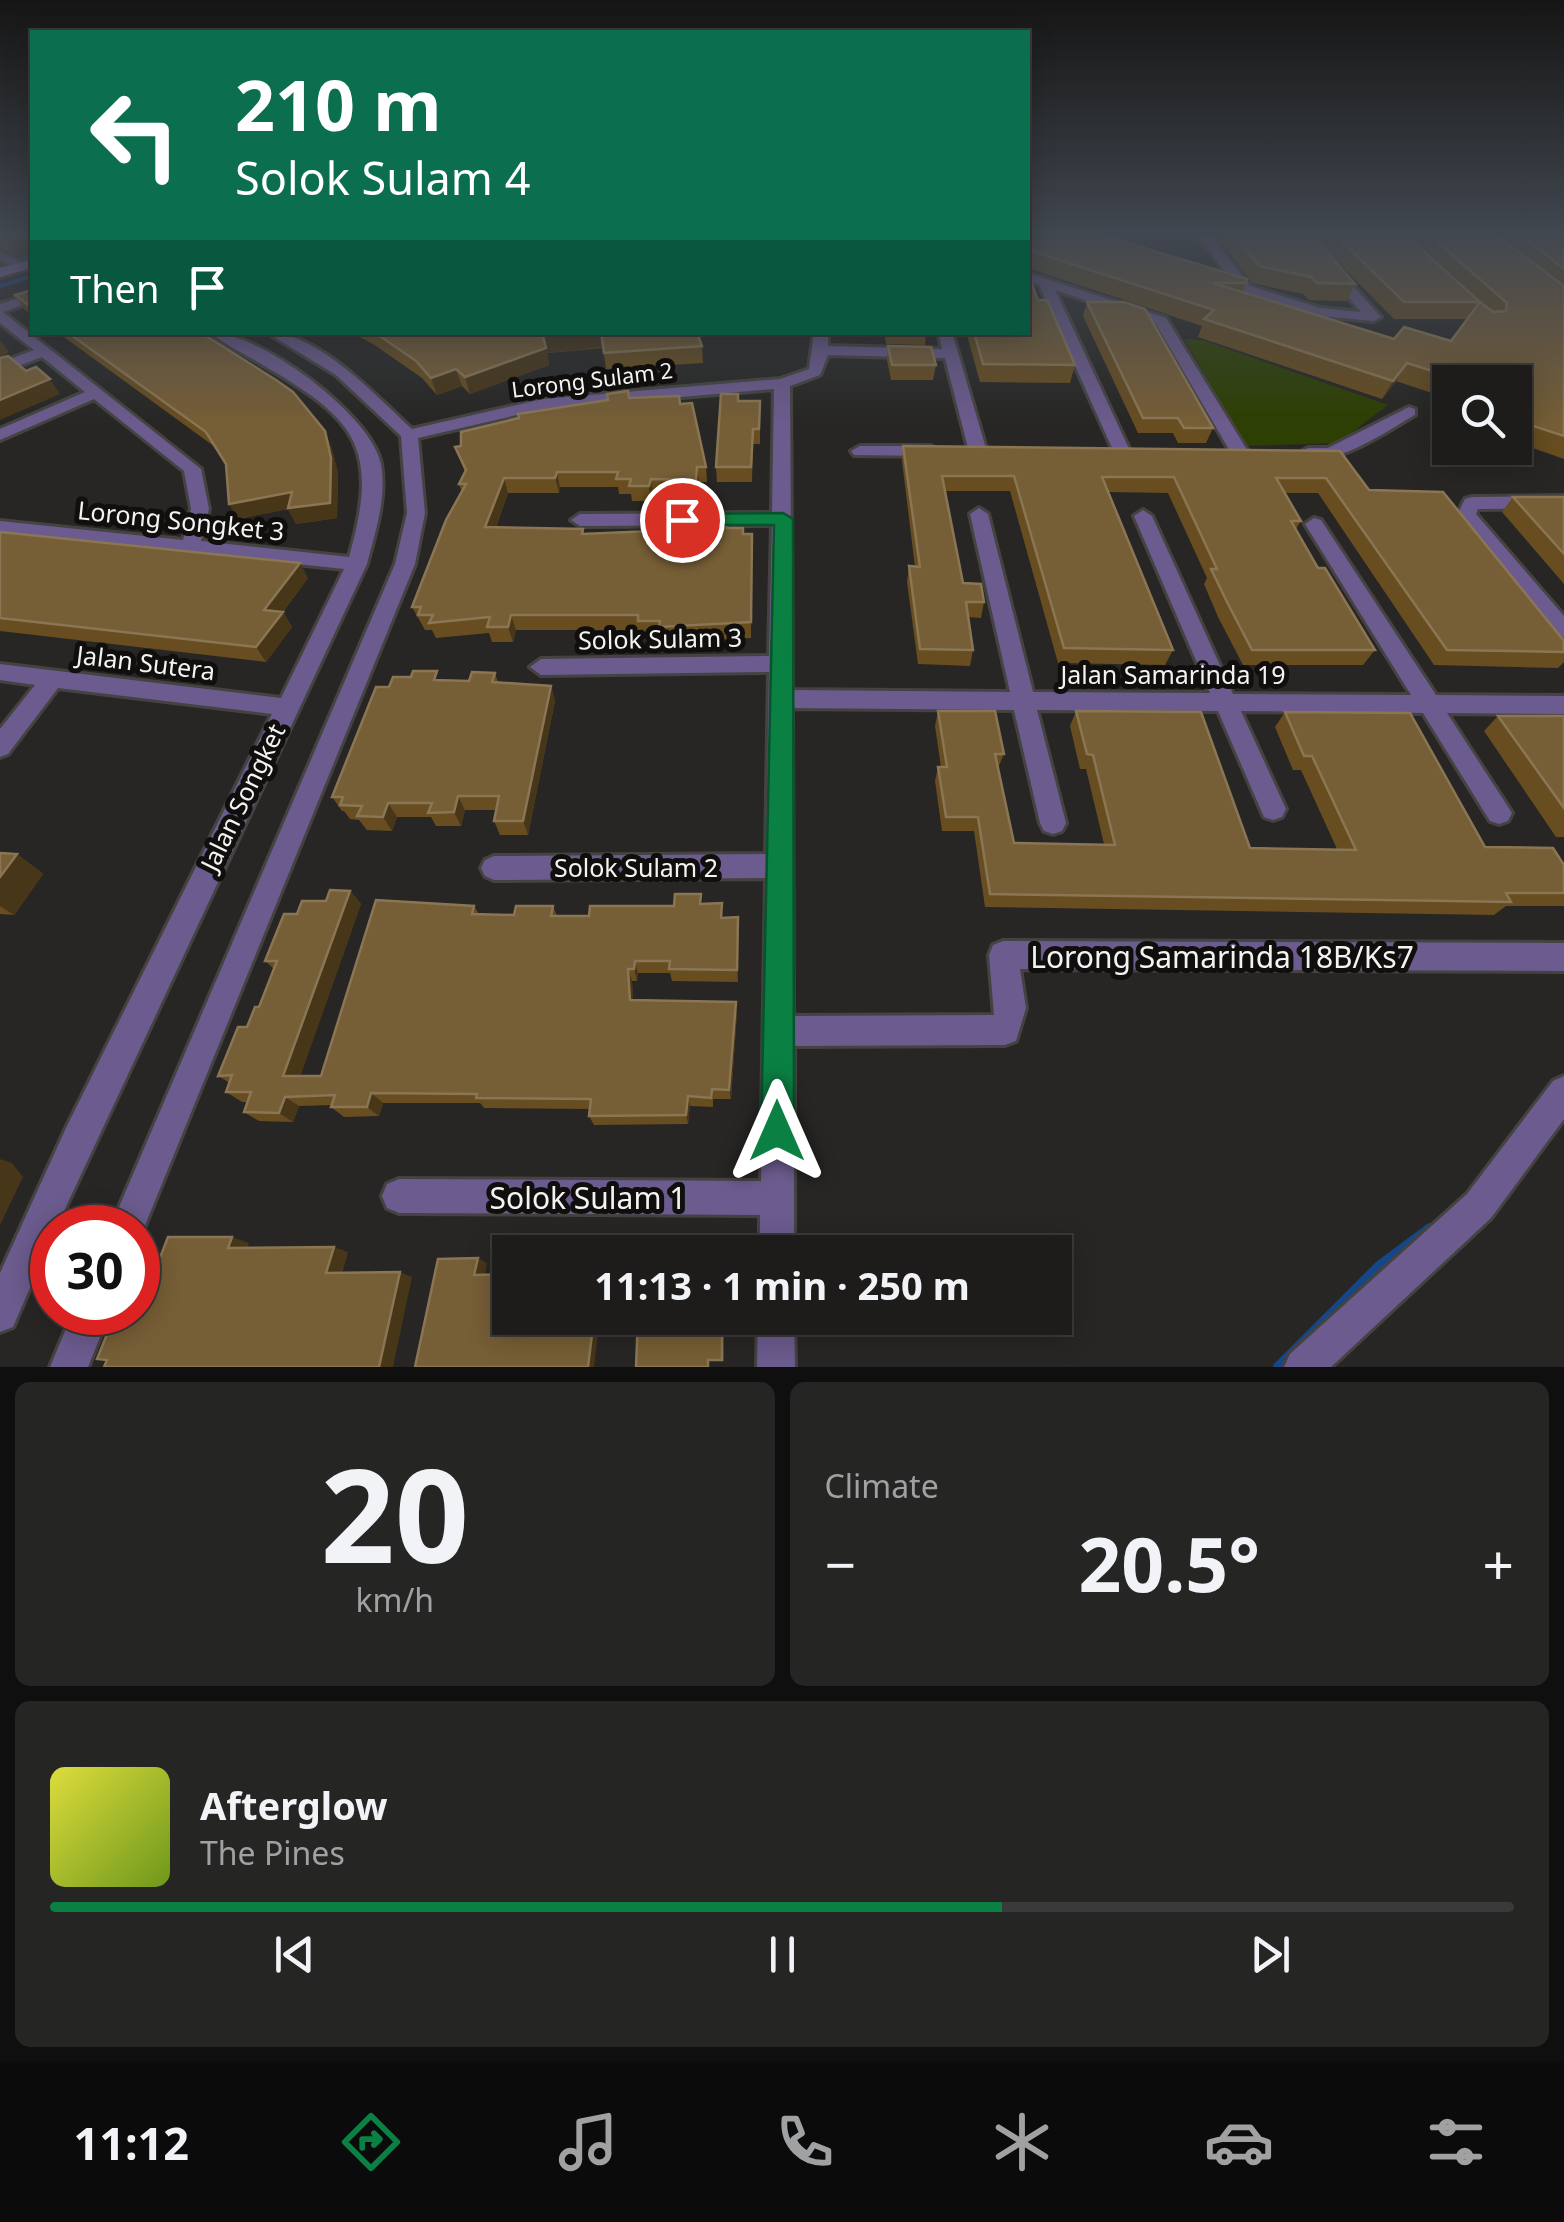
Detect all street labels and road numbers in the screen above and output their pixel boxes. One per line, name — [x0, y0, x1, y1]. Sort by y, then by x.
street label: Lorong Sulam 2 — [510, 354, 674, 404]
street label: Lorong Songket 3 — [76, 492, 286, 548]
street label: Solok Sulam 3 — [578, 620, 742, 656]
street label: Jalan Sutera — [73, 636, 217, 687]
street label: Jalan Samarinda 19 — [1058, 657, 1286, 691]
street label: Jalan Songket — [191, 718, 292, 878]
street label: Solok Sulam 2 — [554, 850, 718, 884]
street label: Lorong Samarinda 18B/Ks7 — [1030, 936, 1414, 977]
street label: Solok Sulam 1 — [490, 1177, 686, 1218]

